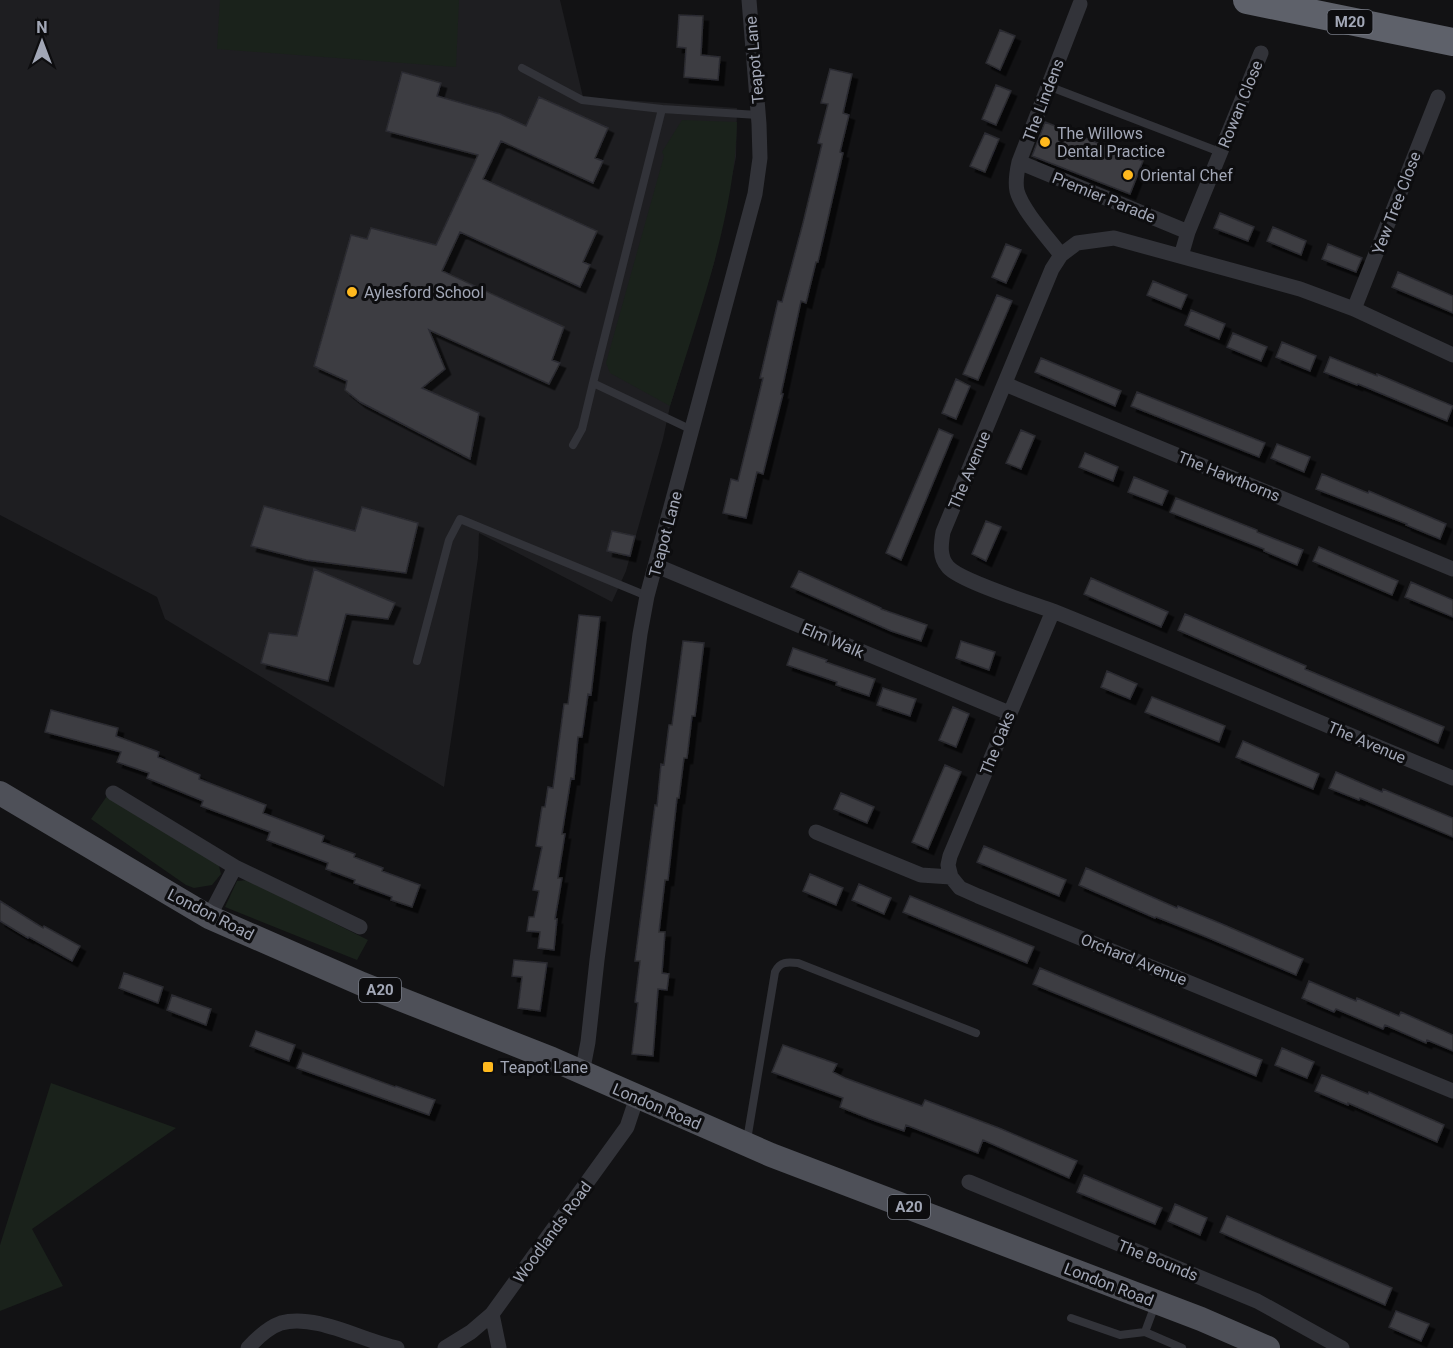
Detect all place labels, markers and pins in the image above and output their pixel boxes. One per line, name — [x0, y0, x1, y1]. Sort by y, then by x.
place label: The Willows Dental Practice — [1057, 124, 1165, 161]
marker: The Willows Dental Practice — [1038, 135, 1052, 149]
place label: Oriental Chef — [1140, 166, 1233, 185]
marker: Oriental Chef — [1121, 168, 1135, 182]
place label: Aylesford School — [364, 283, 484, 302]
marker: Aylesford School — [345, 285, 359, 299]
place label: Teapot Lane — [500, 1058, 588, 1077]
marker: Teapot Lane — [481, 1060, 495, 1074]

